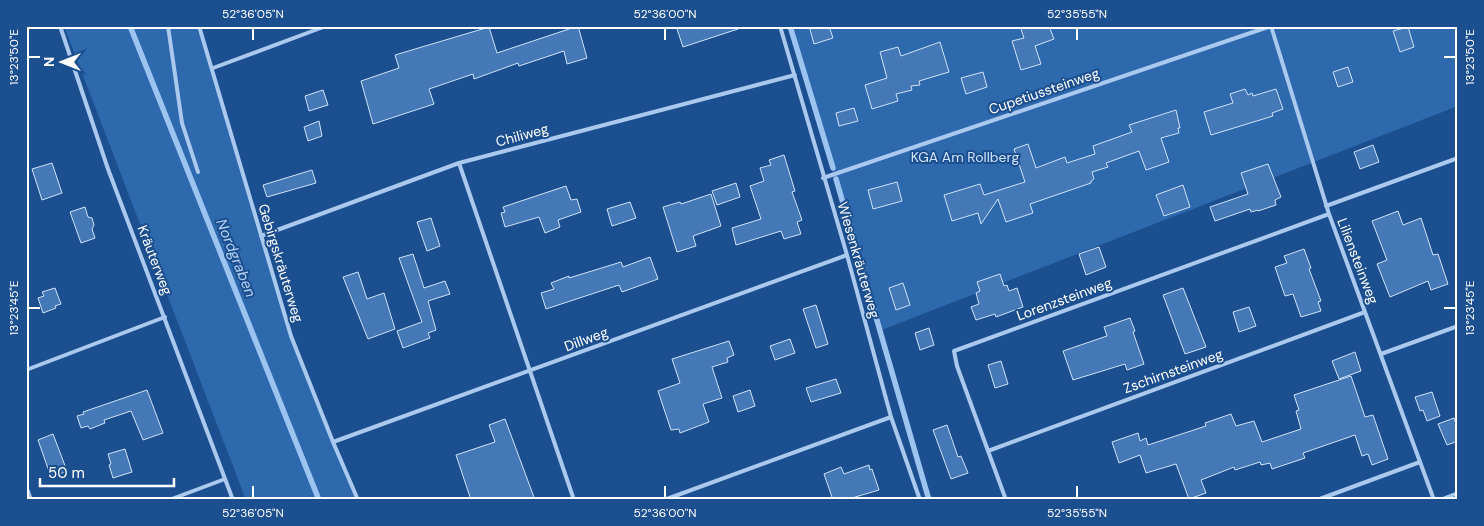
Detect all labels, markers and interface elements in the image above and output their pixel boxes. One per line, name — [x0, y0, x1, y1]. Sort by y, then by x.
text: 52°36'05"N — [222, 6, 284, 22]
text: 52°36'00"N — [634, 6, 696, 22]
text: 52°35'55"N — [1047, 6, 1107, 22]
text: 13°23'50"E — [6, 29, 22, 85]
text: 13°23'50"E — [1462, 29, 1478, 85]
north arrow — [38, 38, 88, 88]
text: N — [40, 57, 58, 67]
street label: Cupetiussteinweg — [986, 64, 1102, 118]
street label: Chiliweg — [494, 119, 551, 151]
park label: KGA Am Rollberg — [911, 148, 1020, 166]
street label: Wiesenkräuterweg — [834, 200, 884, 320]
street label: Gebirgskräuterweg — [254, 202, 308, 325]
street label: Liliensteinweg — [1333, 215, 1383, 307]
water label: Nordgraben — [211, 216, 261, 300]
street label: Kräuterweg — [133, 222, 177, 298]
street label: Lorenzsteinweg — [1014, 273, 1114, 325]
text: 13°23'45"E — [6, 280, 22, 335]
text: 13°23'45"E — [1462, 280, 1478, 335]
street label: Dillweg — [562, 323, 611, 355]
street label: Zschirnsteinweg — [1121, 345, 1225, 397]
scale bar — [40, 456, 174, 488]
text: 50 m — [48, 463, 85, 483]
text: 52°36'05"N — [222, 505, 284, 521]
text: 52°36'00"N — [634, 505, 696, 521]
text: 52°35'55"N — [1047, 505, 1107, 521]

